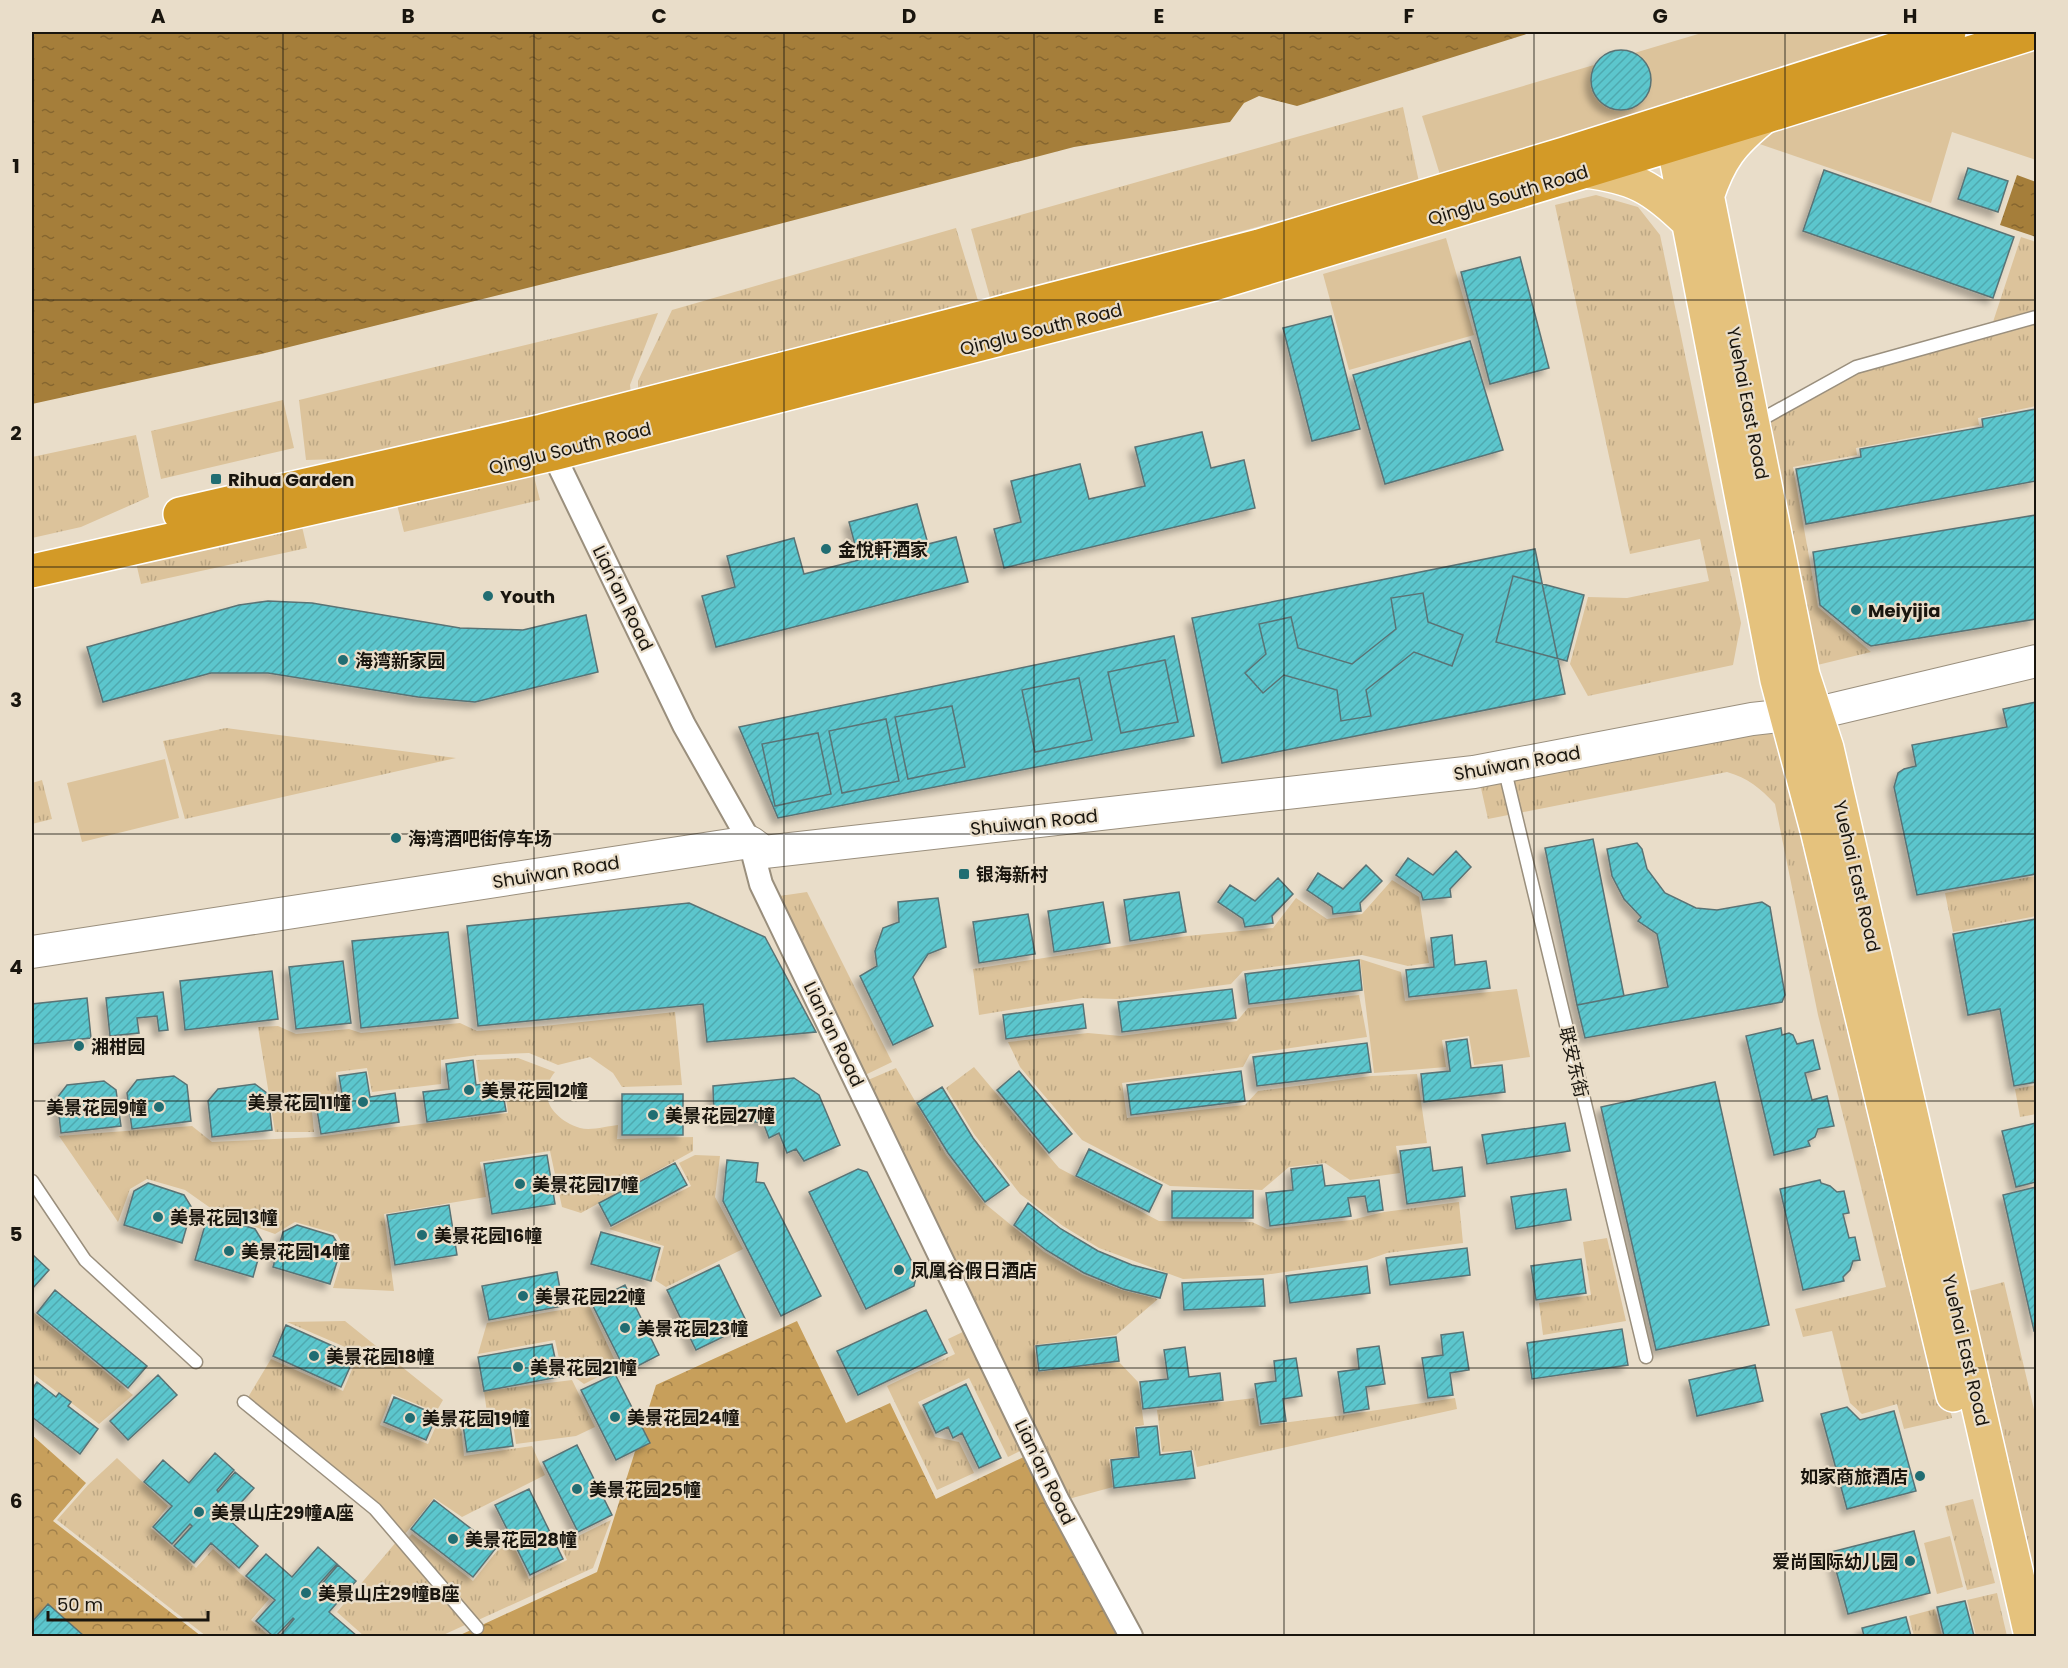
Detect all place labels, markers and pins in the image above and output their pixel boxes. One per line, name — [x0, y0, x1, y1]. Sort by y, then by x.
place label: Rihua Garden — [228, 467, 354, 492]
marker: Rihua Garden — [209, 472, 223, 486]
place label: 金悅軒酒家 — [838, 537, 928, 562]
marker: 金悅軒酒家 — [819, 542, 833, 556]
place label: Youth — [500, 584, 555, 609]
marker: Youth — [481, 589, 495, 603]
place label: Meiyijia — [1868, 598, 1940, 623]
marker: Meiyijia — [1849, 603, 1863, 617]
place label: 海湾新家园 — [355, 648, 445, 673]
marker: 海湾新家园 — [336, 653, 350, 667]
place label: 海湾酒吧街停车场 — [408, 826, 552, 851]
marker: 海湾酒吧街停车场 — [389, 831, 403, 845]
place label: 银海新村 — [976, 862, 1048, 887]
marker: 银海新村 — [957, 867, 971, 881]
place label: 湘柑园 — [91, 1034, 145, 1059]
marker: 湘柑园 — [72, 1039, 86, 1053]
place label: 美景花园12幢 — [481, 1078, 588, 1103]
marker: 美景花园12幢 — [462, 1083, 476, 1097]
place label: 美景花园11幢 — [247, 1090, 351, 1115]
place label: 美景花园9幢 — [46, 1095, 147, 1120]
marker: 美景花园11幢 — [356, 1095, 370, 1109]
marker: 美景花园9幢 — [152, 1100, 166, 1114]
place label: 美景花园27幢 — [665, 1103, 775, 1128]
marker: 美景花园27幢 — [646, 1108, 660, 1122]
place label: 美景花园17幢 — [532, 1172, 638, 1197]
marker: 美景花园17幢 — [513, 1177, 527, 1191]
place label: 美景花园13幢 — [170, 1205, 278, 1230]
marker: 美景花园13幢 — [151, 1210, 165, 1224]
place label: 美景花园16幢 — [434, 1223, 542, 1248]
marker: 美景花园16幢 — [415, 1228, 429, 1242]
place label: 美景花园14幢 — [241, 1239, 350, 1264]
marker: 美景花园14幢 — [222, 1244, 236, 1258]
place label: 凤凰谷假日酒店 — [911, 1258, 1037, 1283]
marker: 凤凰谷假日酒店 — [892, 1263, 906, 1277]
place label: 美景花园22幢 — [535, 1284, 646, 1309]
marker: 美景花园22幢 — [516, 1289, 530, 1303]
place label: 美景花园23幢 — [637, 1316, 748, 1341]
marker: 美景花园23幢 — [618, 1321, 632, 1335]
place label: 美景花园18幢 — [326, 1344, 434, 1369]
marker: 美景花园18幢 — [307, 1349, 321, 1363]
place label: 美景花园21幢 — [530, 1355, 637, 1380]
marker: 美景花园21幢 — [511, 1360, 525, 1374]
place label: 美景花园24幢 — [627, 1405, 739, 1430]
place label: 美景花园19幢 — [422, 1406, 530, 1431]
marker: 美景花园24幢 — [608, 1410, 622, 1424]
marker: 美景花园19幢 — [403, 1411, 417, 1425]
place label: 如家商旅酒店 — [1800, 1464, 1908, 1489]
marker: 如家商旅酒店 — [1913, 1469, 1927, 1483]
place label: 美景花园25幢 — [589, 1477, 701, 1502]
marker: 美景花园25幢 — [570, 1482, 584, 1496]
place label: 美景山庄29幢A座 — [211, 1500, 354, 1525]
marker: 美景山庄29幢A座 — [192, 1505, 206, 1519]
place label: 美景花园28幢 — [465, 1527, 577, 1552]
marker: 美景花园28幢 — [446, 1532, 460, 1546]
place label: 爱尚国际幼儿园 — [1772, 1549, 1898, 1574]
marker: 爱尚国际幼儿园 — [1903, 1554, 1917, 1568]
place label: 美景山庄29幢B座 — [318, 1581, 459, 1606]
marker: 美景山庄29幢B座 — [299, 1586, 313, 1600]

